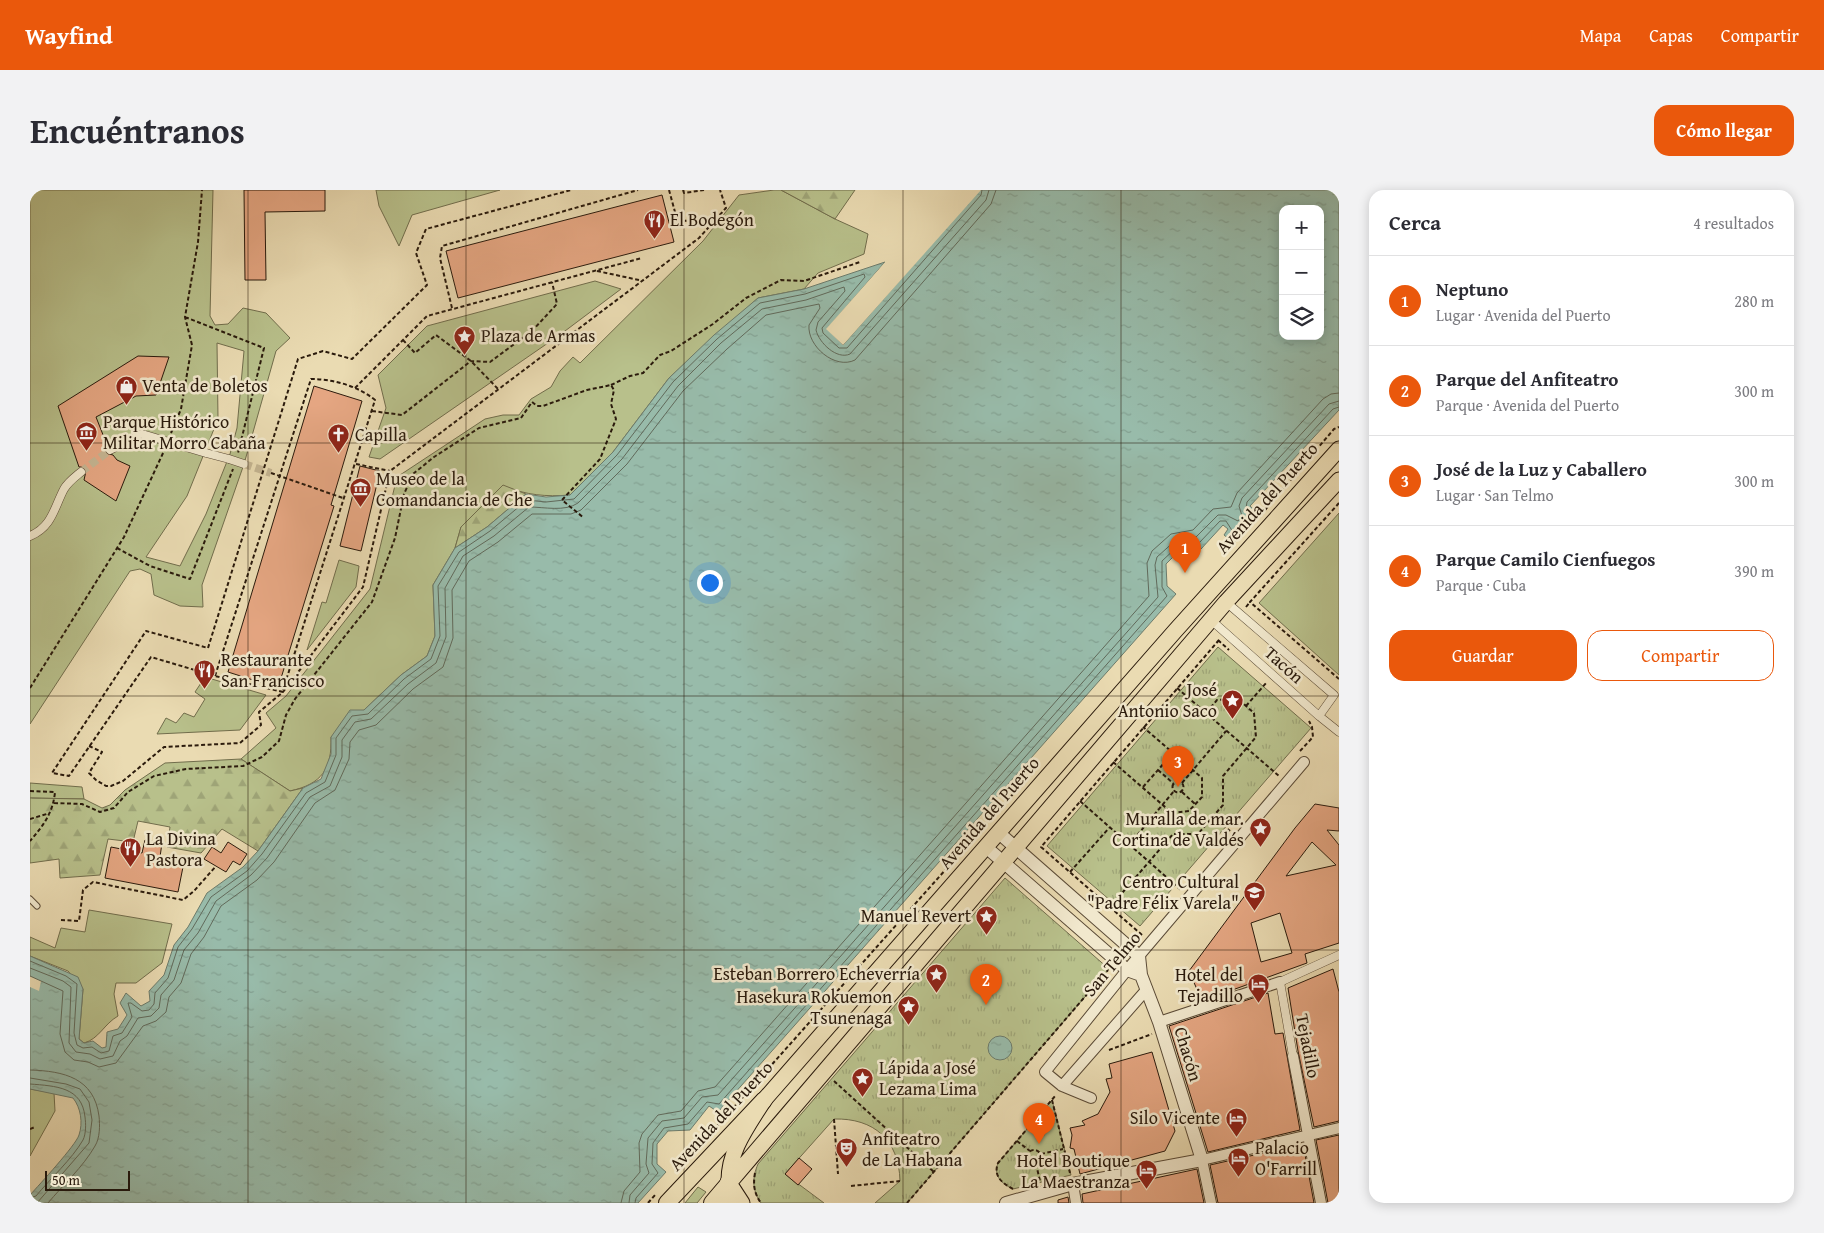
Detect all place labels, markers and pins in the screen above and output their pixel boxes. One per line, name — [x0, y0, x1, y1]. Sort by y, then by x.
place label: El Bodegón — [670, 206, 754, 233]
restaurant icon: El Bodegón — [642, 208, 666, 239]
place label: Plaza de Armas — [481, 322, 595, 349]
place icon: Plaza de Armas — [453, 324, 477, 355]
place label: Venta de Boletos — [142, 372, 268, 399]
shop icon: Venta de Boletos — [114, 374, 138, 405]
place label: Parque Histórico Militar Morro Cabaña — [103, 408, 266, 456]
museum icon: Parque Histórico Militar Morro Cabaña — [75, 420, 99, 451]
place label: Capilla — [355, 421, 407, 448]
church icon: Capilla — [327, 423, 351, 454]
place label: Museo de la Comandancia de Che — [376, 465, 532, 513]
museum icon: Museo de la Comandancia de Che — [348, 477, 372, 508]
pin: 1 — [1169, 532, 1201, 573]
place label: Restaurante San Francisco — [221, 646, 324, 694]
restaurant icon: Restaurante San Francisco — [193, 658, 217, 689]
place label: José Antonio Saco — [1118, 676, 1217, 724]
place icon: José Antonio Saco — [1221, 688, 1245, 719]
pin: 3 — [1162, 746, 1194, 787]
place label: Muralla de mar. Cortina de Valdés — [1112, 805, 1244, 853]
place icon: Muralla de mar. Cortina de Valdés — [1248, 817, 1272, 848]
place label: La Divina Pastora — [146, 825, 216, 873]
restaurant icon: La Divina Pastora — [118, 837, 142, 868]
place label: Centro Cultural "Padre Félix Varela" — [1087, 868, 1239, 916]
school or university icon: Centro Cultural "Padre Félix Varela" — [1243, 880, 1267, 911]
place label: Manuel Revert — [861, 902, 972, 929]
place icon: Manuel Revert — [975, 904, 999, 935]
place label: Esteban Borrero Echeverría — [714, 960, 920, 987]
place label: Hotel del Tejadillo — [1175, 961, 1243, 1009]
place icon: Esteban Borrero Echeverría — [924, 962, 948, 993]
pin: 2 — [970, 964, 1002, 1005]
hotel icon: Hotel del Tejadillo — [1247, 973, 1271, 1004]
place label: Hasekura Rokuemon Tsunenaga — [736, 983, 892, 1031]
place icon: Hasekura Rokuemon Tsunenaga — [896, 995, 920, 1026]
place label: Lápida a José Lezama Lima — [879, 1054, 977, 1102]
place icon: Lápida a José Lezama Lima — [851, 1066, 875, 1097]
pin: 4 — [1023, 1103, 1055, 1144]
place label: Silo Vicente — [1130, 1104, 1220, 1131]
hotel icon: Silo Vicente — [1224, 1106, 1248, 1137]
place label: Anfiteatro de La Habana — [862, 1125, 963, 1173]
place label: Palacio O'Farrill — [1255, 1134, 1317, 1182]
theatre icon: Anfiteatro de La Habana — [834, 1137, 858, 1168]
hotel icon: Palacio O'Farrill — [1227, 1146, 1251, 1177]
place label: Hotel Boutique La Maestranza — [1017, 1147, 1130, 1195]
hotel icon: Hotel Boutique La Maestranza — [1134, 1159, 1158, 1190]

